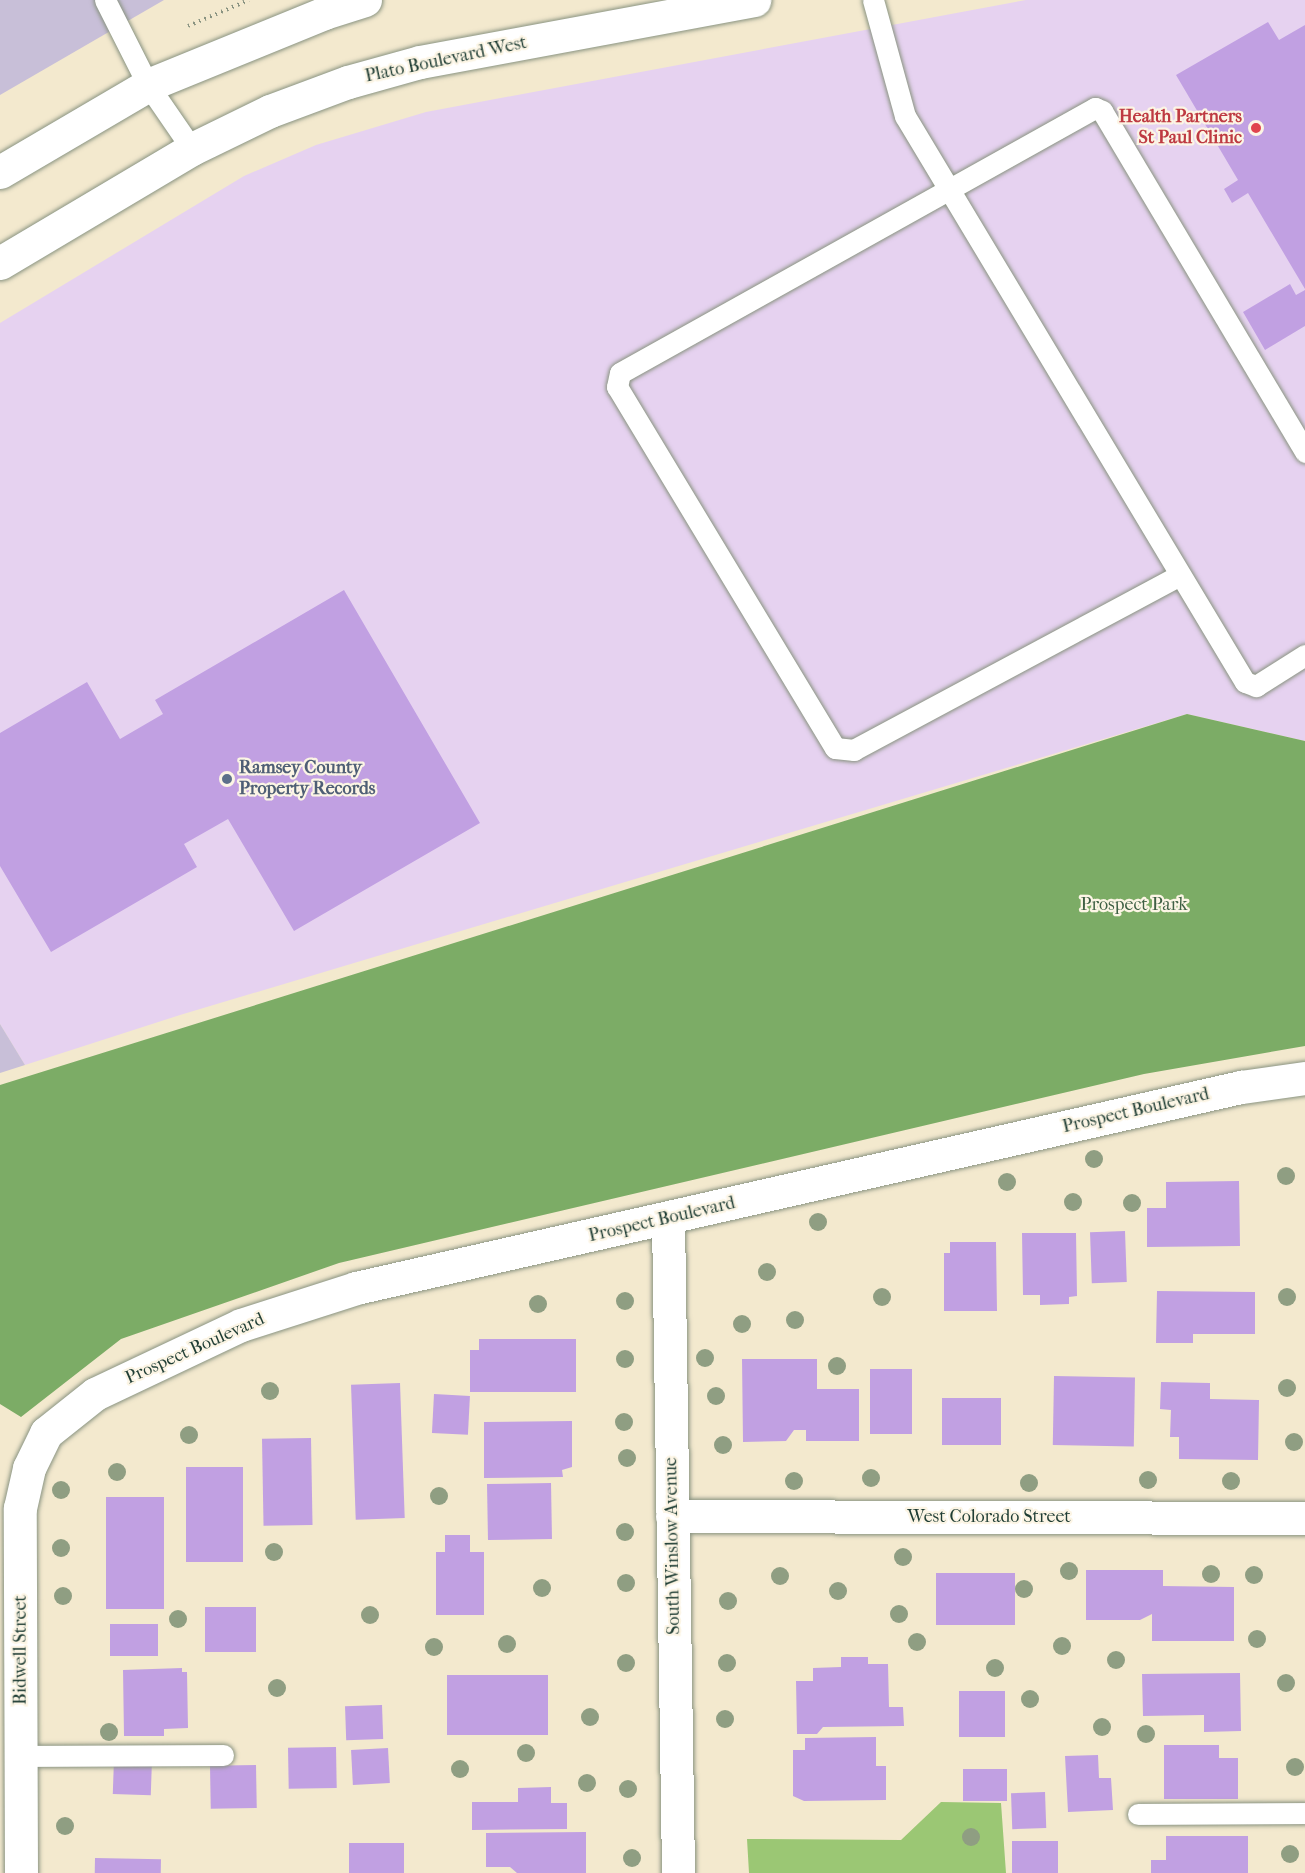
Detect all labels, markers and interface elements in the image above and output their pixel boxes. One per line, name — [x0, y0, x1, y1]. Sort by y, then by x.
street label: Plato Boulevard West — [363, 32, 529, 88]
place label: Health Partners St Paul Clinic — [1119, 107, 1242, 150]
marker: Health Partners St Paul Clinic — [1247, 119, 1265, 137]
place label: Ramsey County Property Records — [239, 758, 375, 800]
marker: Ramsey County Property Records — [220, 772, 234, 786]
park label: Prospect Park — [1081, 894, 1187, 916]
street label: Prospect Boulevard — [1061, 1084, 1211, 1138]
street label: Prospect Boulevard — [587, 1193, 737, 1247]
street label: Prospect Boulevard — [122, 1309, 268, 1389]
street label: South Winslow Avenue — [661, 1457, 685, 1635]
street label: West Colorado Street — [907, 1506, 1071, 1528]
street label: Bidwell Street — [10, 1595, 32, 1705]

